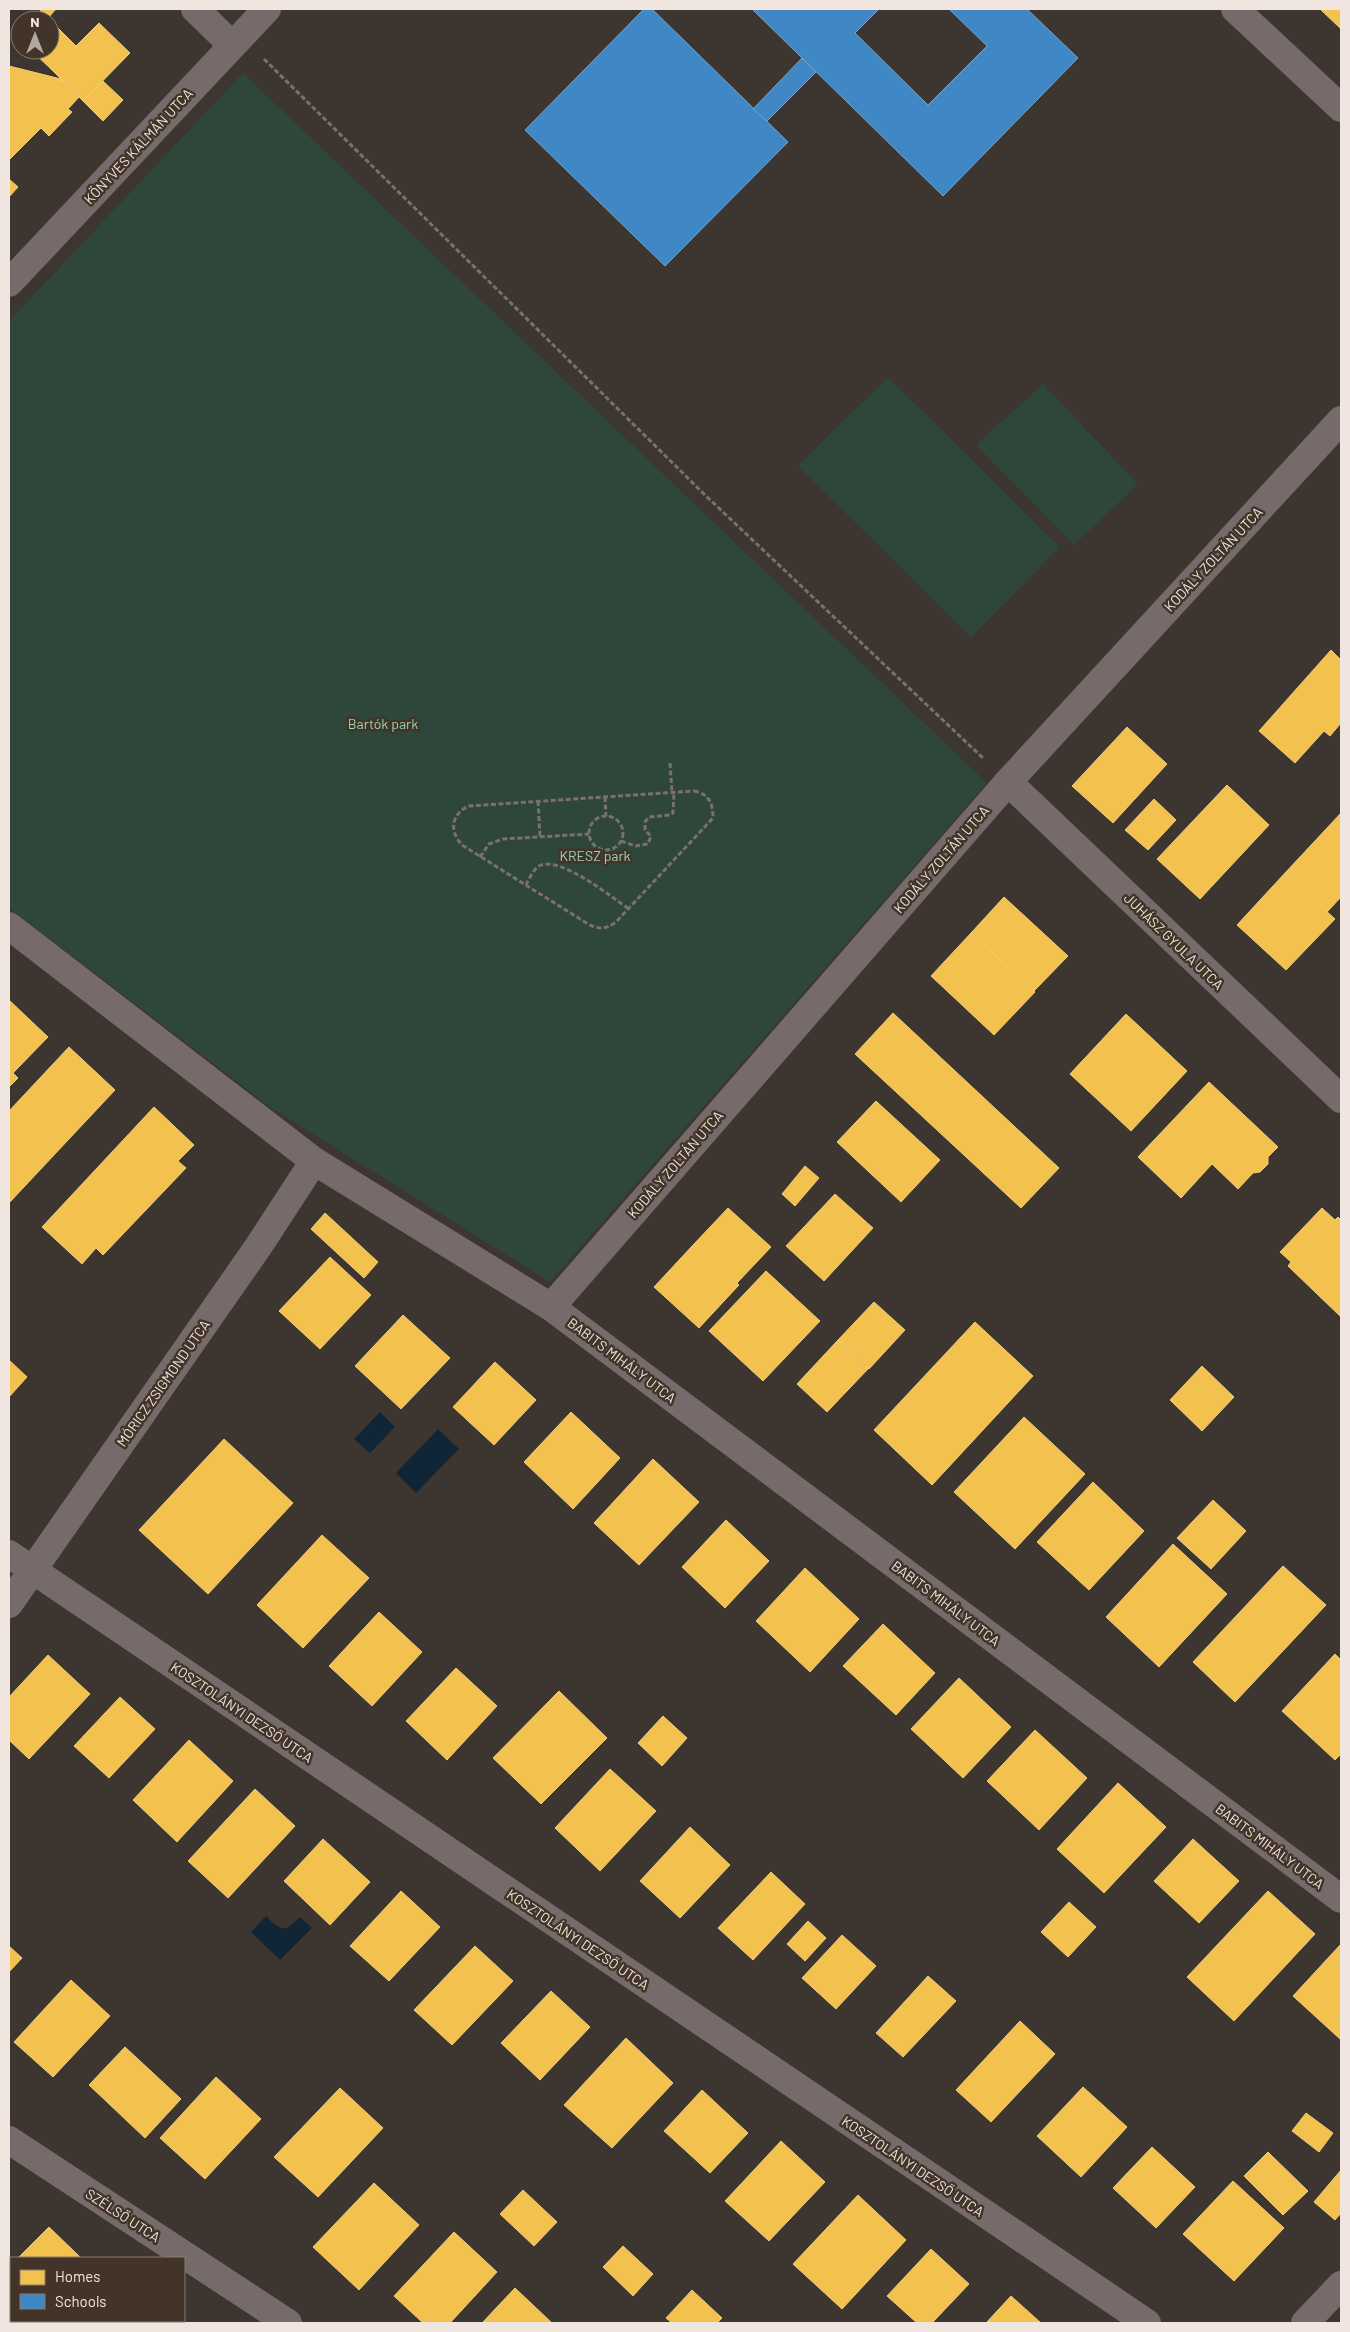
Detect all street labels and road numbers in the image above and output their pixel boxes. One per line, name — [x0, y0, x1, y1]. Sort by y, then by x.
street label: KÖNYVES KÁLMÁN UTCA — [80, 84, 196, 207]
street label: KODÁLY ZOLTÁN UTCA — [1160, 503, 1266, 615]
street label: KODÁLY ZOLTÁN UTCA — [890, 801, 993, 916]
street label: JUHÁSZ GYULA UTCA — [1121, 889, 1228, 993]
street label: KODÁLY ZOLTÁN UTCA — [624, 1106, 727, 1221]
street label: BABITS MIHÁLY UTCA — [564, 1314, 680, 1407]
street label: MÓRICZ ZSIGMOND UTCA — [113, 1316, 213, 1450]
street label: BABITS MIHÁLY UTCA — [888, 1557, 1004, 1650]
street label: KOSZTOLÁNYI DEZSŐ UTCA — [168, 1658, 317, 1766]
street label: BABITS MIHÁLY UTCA — [1212, 1800, 1328, 1893]
street label: KOSZTOLÁNYI DEZSŐ UTCA — [504, 1885, 653, 1993]
street label: KOSZTOLÁNYI DEZSŐ UTCA — [839, 2112, 988, 2220]
street label: SZÉLSŐ UTCA — [83, 2185, 164, 2246]

